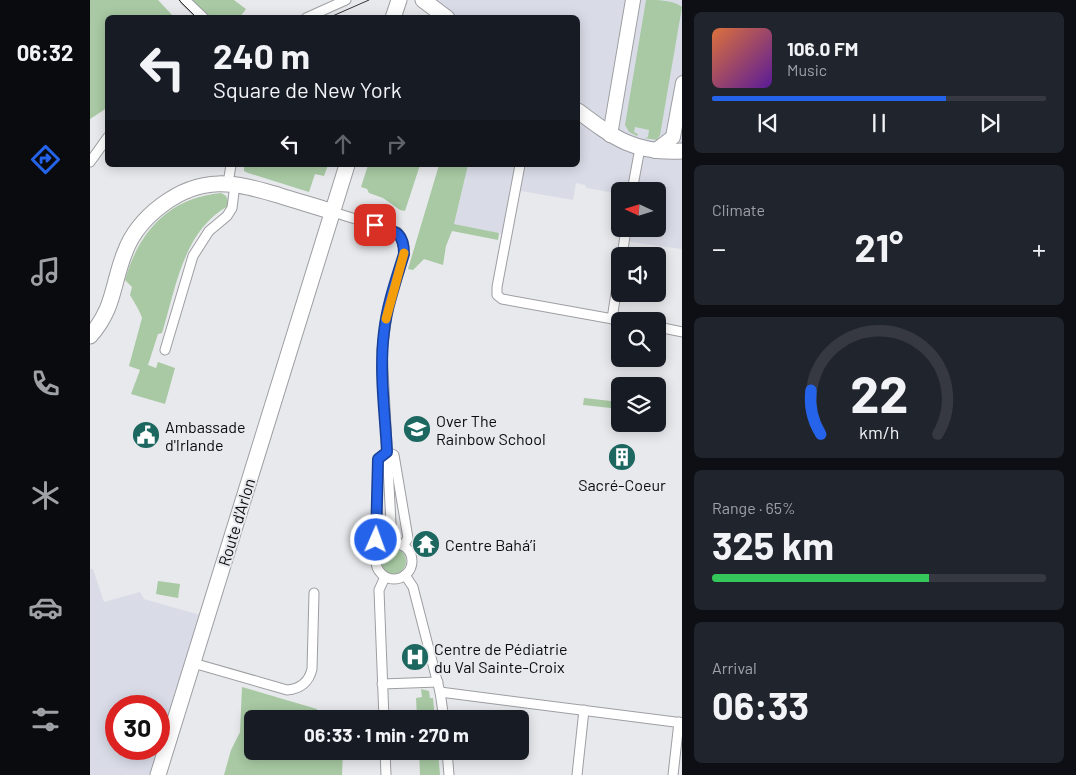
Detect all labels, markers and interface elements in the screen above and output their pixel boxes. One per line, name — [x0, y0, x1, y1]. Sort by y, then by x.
text: 240 m — [213, 34, 310, 76]
icon: left — [130, 35, 195, 100]
text: 106.0 FM — [787, 37, 858, 60]
text: 06:32 — [17, 39, 73, 65]
text: Music — [787, 60, 827, 79]
text: Square de New York — [213, 76, 402, 102]
icon: previous — [754, 109, 782, 137]
icon: pause — [865, 109, 893, 137]
icon: next — [976, 109, 1004, 137]
icon: left — [276, 130, 304, 158]
icon: ahead — [329, 130, 357, 158]
icon: right — [382, 130, 410, 158]
icon: directions — [28, 142, 63, 177]
north arrow — [611, 182, 666, 238]
map controls — [611, 182, 666, 432]
text: Climate — [712, 200, 765, 219]
pin — [354, 204, 396, 246]
icon: arrive — [361, 211, 389, 239]
text: 21° — [855, 224, 903, 270]
text: − — [712, 231, 726, 265]
text: + — [1032, 231, 1046, 265]
button: sound — [611, 247, 666, 302]
icon: music — [28, 254, 63, 289]
button: search — [611, 312, 666, 367]
text: 22 — [850, 361, 908, 423]
icon: phone — [28, 366, 63, 401]
button: layers — [611, 377, 666, 432]
place label: Over The Rainbow School — [436, 411, 546, 448]
school or university icon: Over The Rainbow School — [402, 414, 432, 444]
place label: Ambassade d'Irlande — [165, 417, 245, 454]
public building icon: Ambassade d'Irlande — [131, 420, 161, 450]
text: km/h — [859, 421, 899, 443]
building icon: Sacré-Coeur — [607, 442, 637, 472]
place label: Sacré-Coeur — [578, 475, 666, 494]
street label: Route d'Arlon — [214, 476, 258, 568]
icon: climate — [28, 478, 63, 513]
text: Range · 65% — [712, 498, 795, 517]
position arrow — [349, 513, 401, 565]
text: 325 km — [712, 522, 834, 568]
temple icon: Centre Bahá’i — [411, 529, 441, 559]
place label: Centre Bahá’i — [445, 535, 536, 554]
icon: car — [28, 590, 63, 625]
place label: Centre de Pédiatrie du Val Sainte-Croix — [434, 639, 568, 676]
hospital icon: Centre de Pédiatrie du Val Sainte-Croix — [400, 642, 430, 672]
text: Arrival — [712, 658, 757, 677]
text: 06:33 — [712, 682, 809, 728]
speed limit sign: 30 — [105, 695, 170, 760]
icon: filters — [28, 702, 63, 737]
text: 06:33 · 1 min · 270 m — [304, 723, 469, 746]

